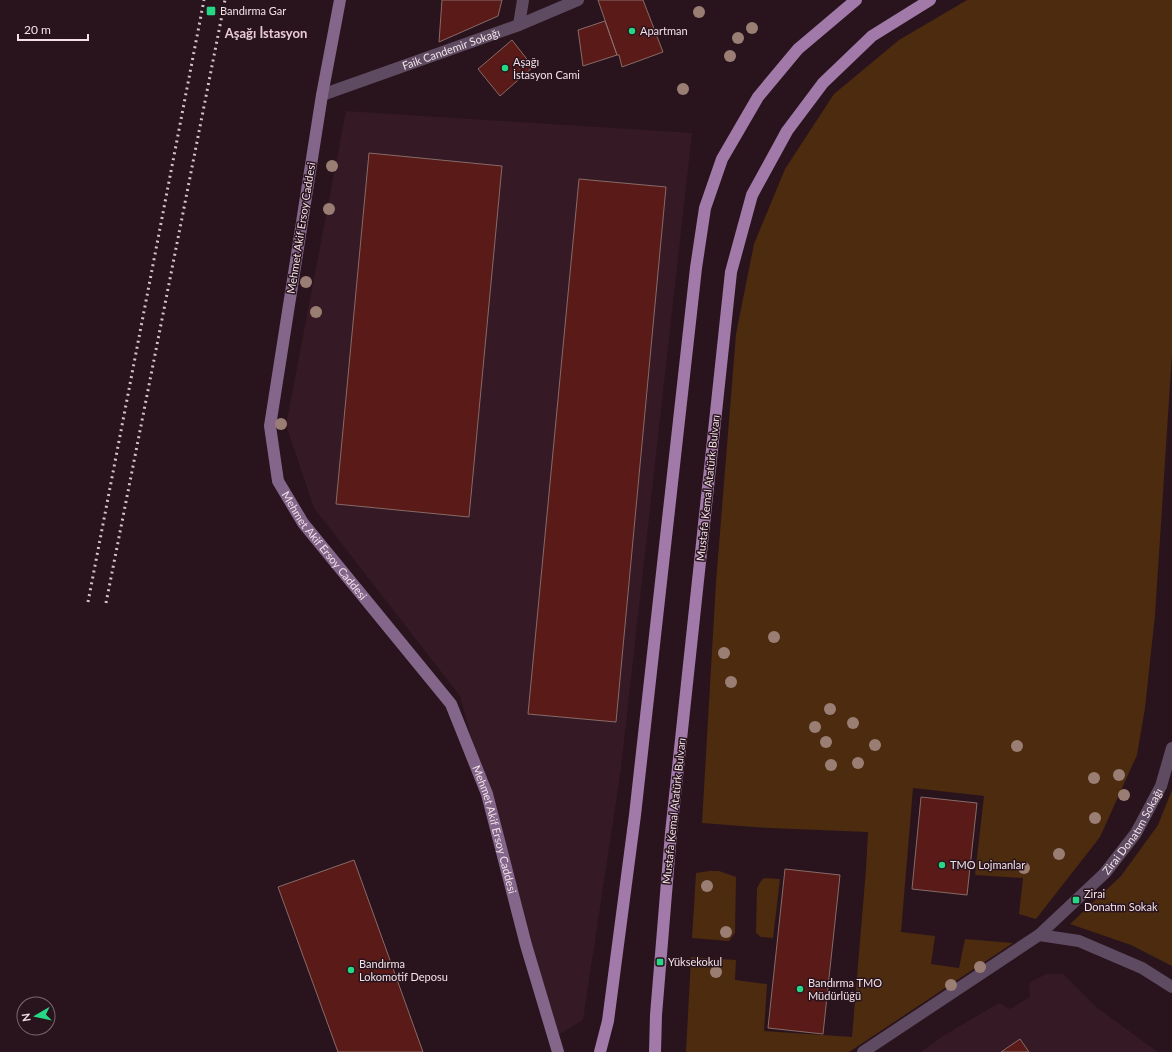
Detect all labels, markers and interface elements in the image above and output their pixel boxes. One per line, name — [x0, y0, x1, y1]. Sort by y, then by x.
place label: Bandırma Gar — [220, 4, 286, 17]
marker: Bandırma Gar — [205, 5, 217, 17]
scale bar — [18, 16, 88, 42]
text: 20 m — [24, 22, 51, 37]
place label: Apartman — [640, 24, 688, 37]
district label: Aşağı İstasyon — [224, 25, 307, 41]
street label: Faik Candemir Sokağı — [400, 25, 502, 72]
marker: Apartman — [627, 26, 637, 36]
place label: Aşağı İstasyon Cami — [513, 55, 580, 81]
marker: Aşağı İstasyon Cami — [500, 63, 510, 73]
street label: Mehmet Akif Ersoy Caddesi — [284, 161, 317, 295]
street label: Mustafa Kemal Atatürk Bulvarı — [693, 414, 722, 562]
street label: Mehmet Akif Ersoy Caddesi — [280, 489, 370, 602]
street label: Mustafa Kemal Atatürk Bulvarı — [659, 737, 688, 885]
street label: Mehmet Akif Ersoy Caddesi — [470, 763, 520, 895]
street label: Zirai Donatım Sokağı — [1099, 786, 1165, 877]
place label: TMO Lojmanlar — [950, 858, 1025, 871]
marker: TMO Lojmanlar — [937, 860, 947, 870]
place label: Zirai Donatım Sokak — [1084, 887, 1158, 913]
marker: Zirai Donatım Sokak — [1071, 895, 1081, 905]
place label: Yüksekokul — [668, 955, 722, 968]
place label: Bandırma Lokomotif Deposu — [359, 957, 448, 983]
marker: Yüksekokul — [655, 957, 665, 967]
marker: Bandırma Lokomotif Deposu — [346, 965, 356, 975]
place label: Bandırma TMO Müdürlüğü — [808, 976, 882, 1002]
marker: Bandırma TMO Müdürlüğü — [795, 984, 805, 994]
north arrow — [16, 996, 56, 1036]
text: N — [19, 1012, 33, 1023]

